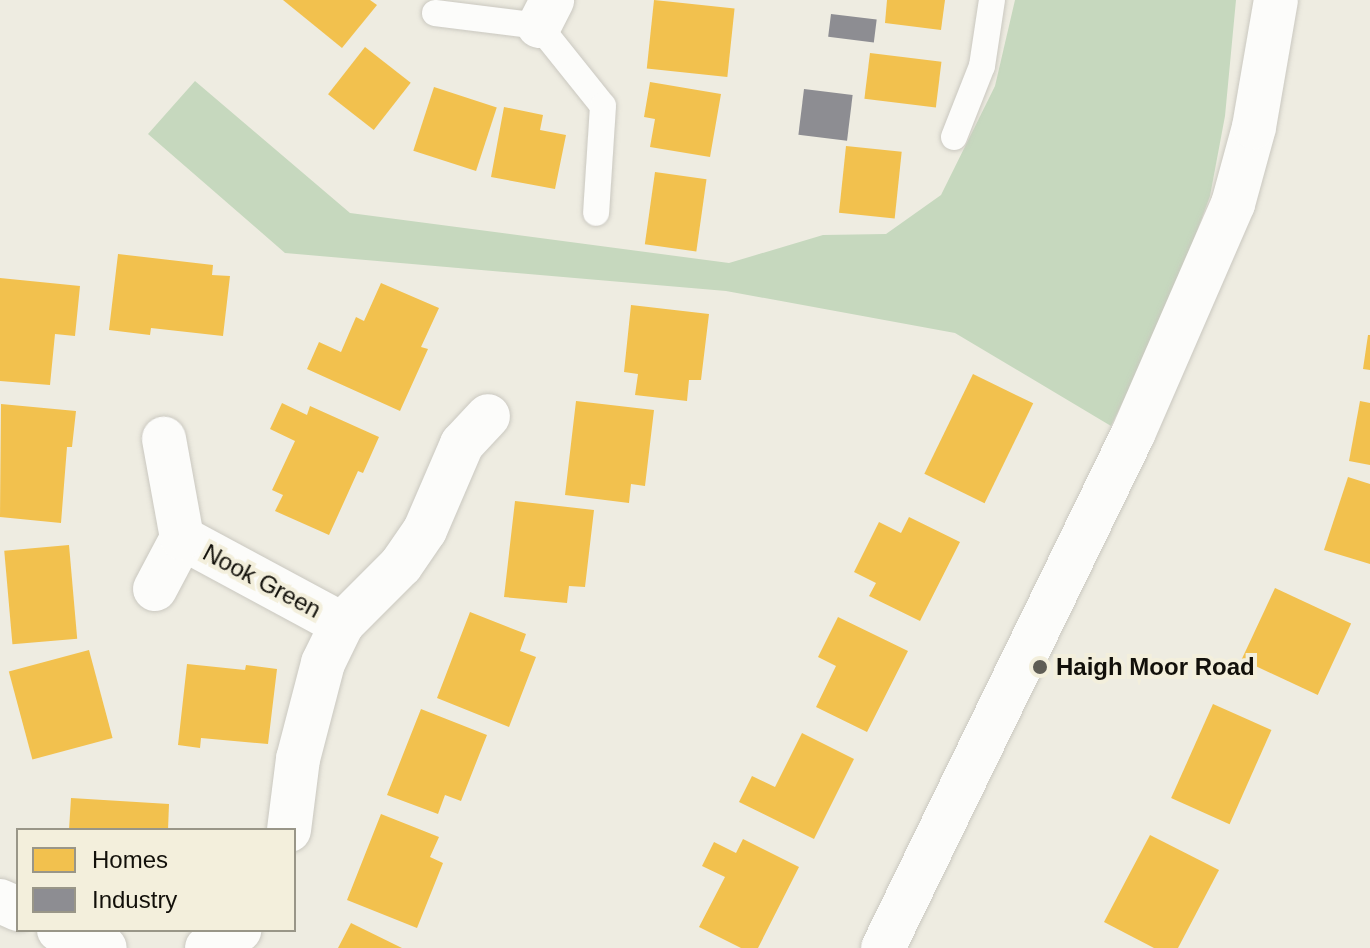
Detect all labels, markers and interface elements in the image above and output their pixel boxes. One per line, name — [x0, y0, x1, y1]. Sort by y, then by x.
street label: Nook Green — [198, 538, 326, 624]
place label: Haigh Moor Road — [1056, 653, 1255, 681]
marker: Haigh Moor Road — [1031, 658, 1049, 676]
legend — [16, 828, 296, 932]
text: Homes — [92, 846, 168, 873]
text: Industry — [92, 886, 177, 913]

